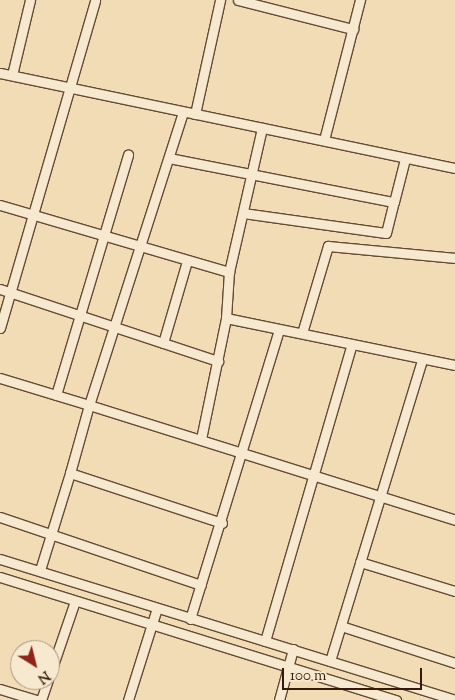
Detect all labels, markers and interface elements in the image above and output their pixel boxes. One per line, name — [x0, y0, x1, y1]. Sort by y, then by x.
north arrow — [10, 640, 60, 690]
scale bar — [285, 658, 425, 690]
text: N — [33, 665, 54, 688]
text: 100 m — [290, 666, 326, 687]

